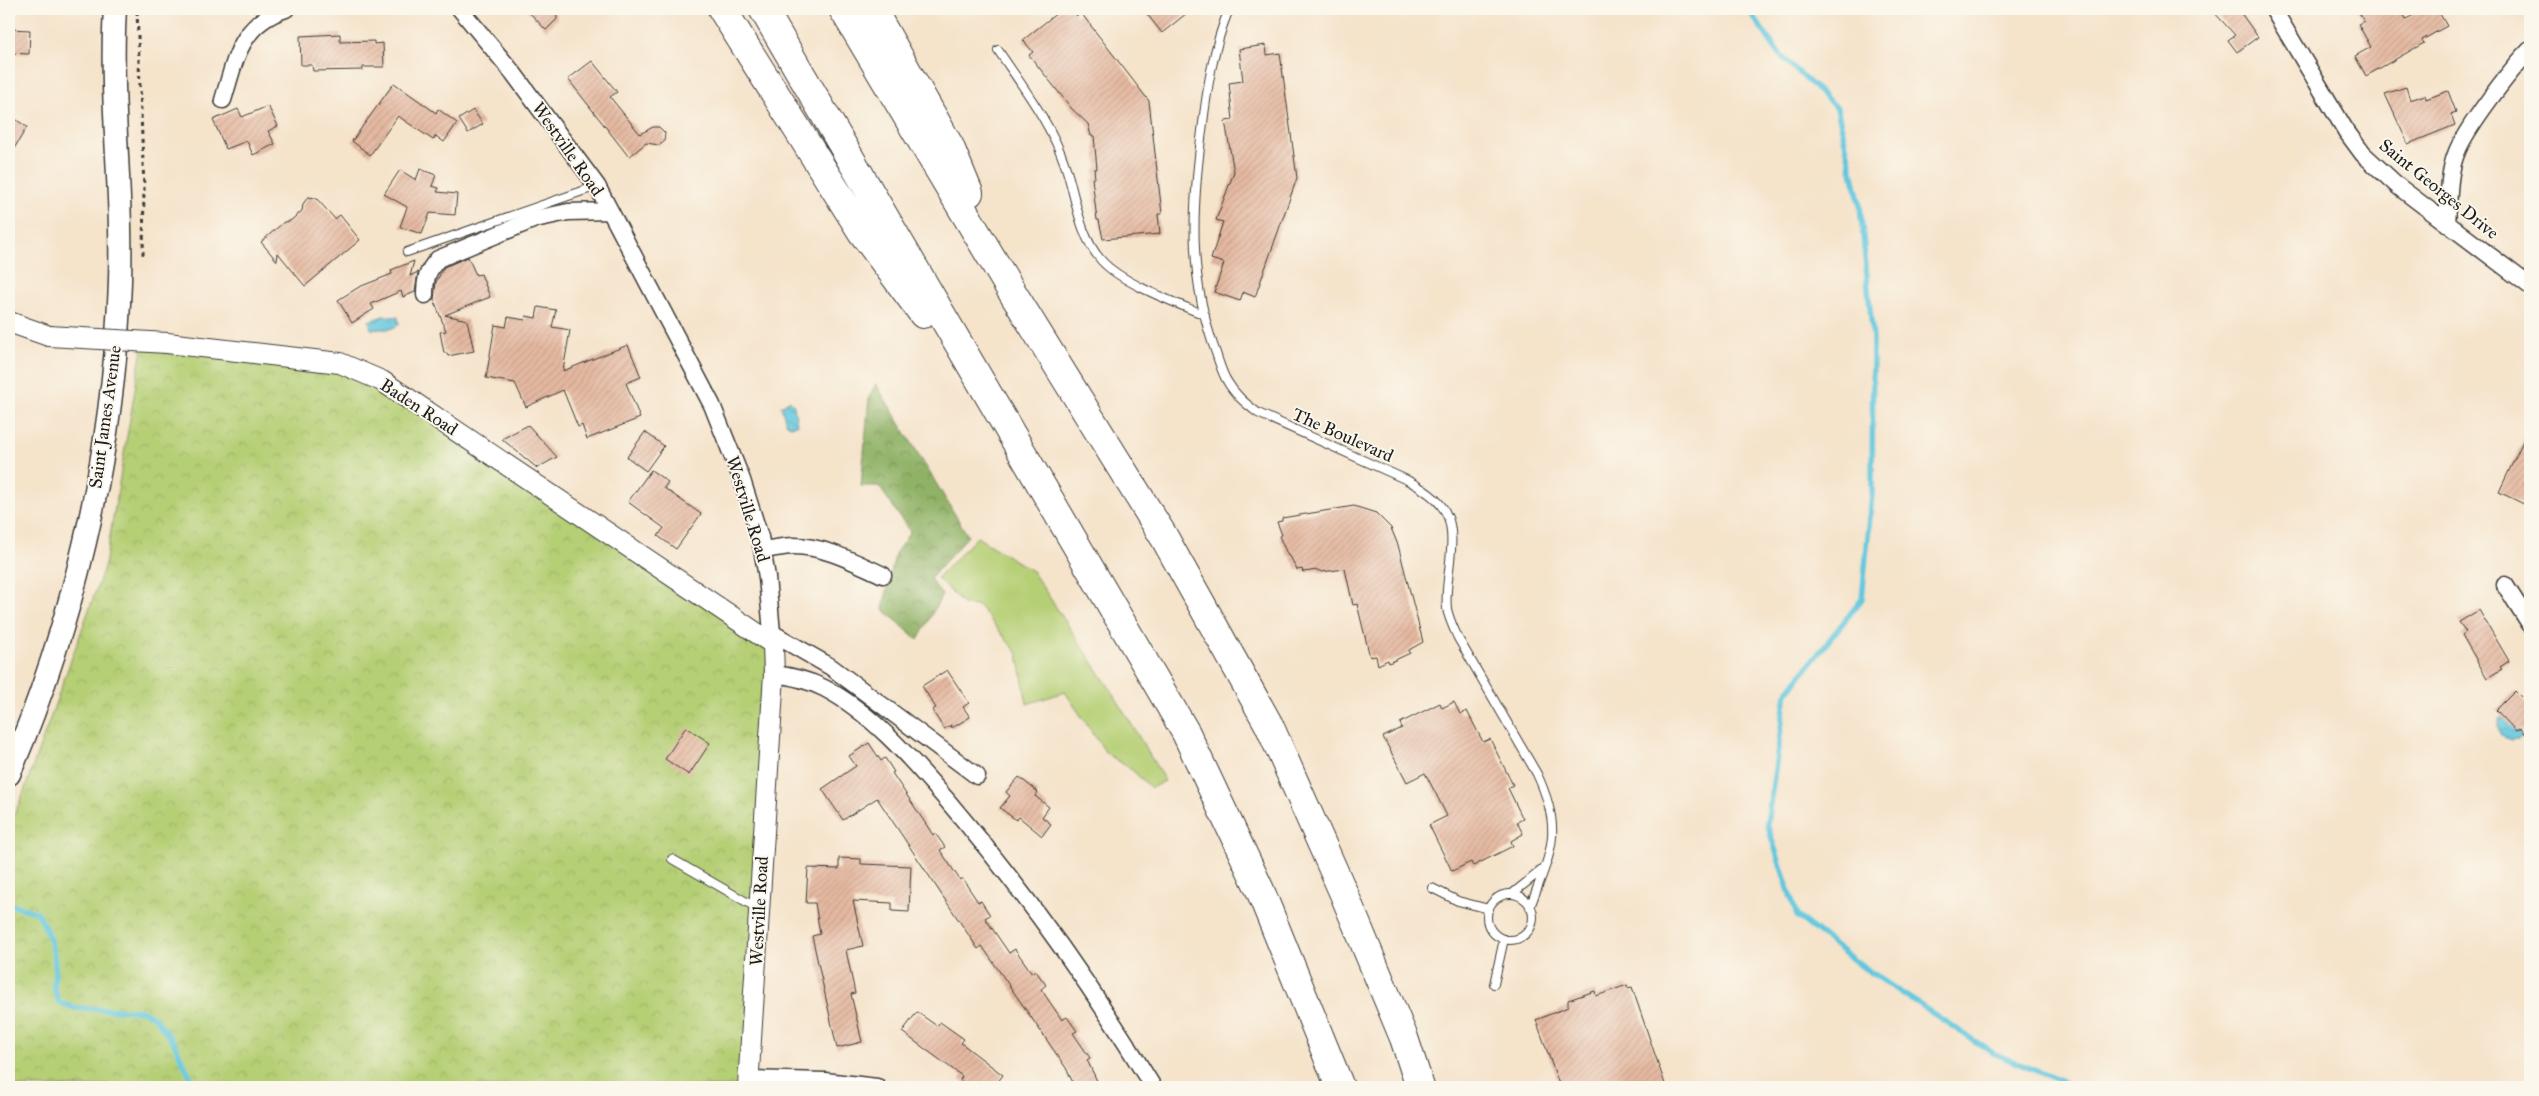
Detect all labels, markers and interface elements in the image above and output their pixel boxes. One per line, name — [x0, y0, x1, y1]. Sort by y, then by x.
street label: Westville Road — [527, 98, 609, 200]
street label: Saint Georges Drive — [2374, 134, 2503, 245]
street label: Saint James Avenue — [84, 344, 127, 490]
street label: Baden Road — [376, 374, 462, 440]
street label: The Boulevard — [1289, 403, 1397, 467]
street label: Westville Road — [721, 453, 775, 565]
street label: Westville Road — [745, 856, 773, 966]

